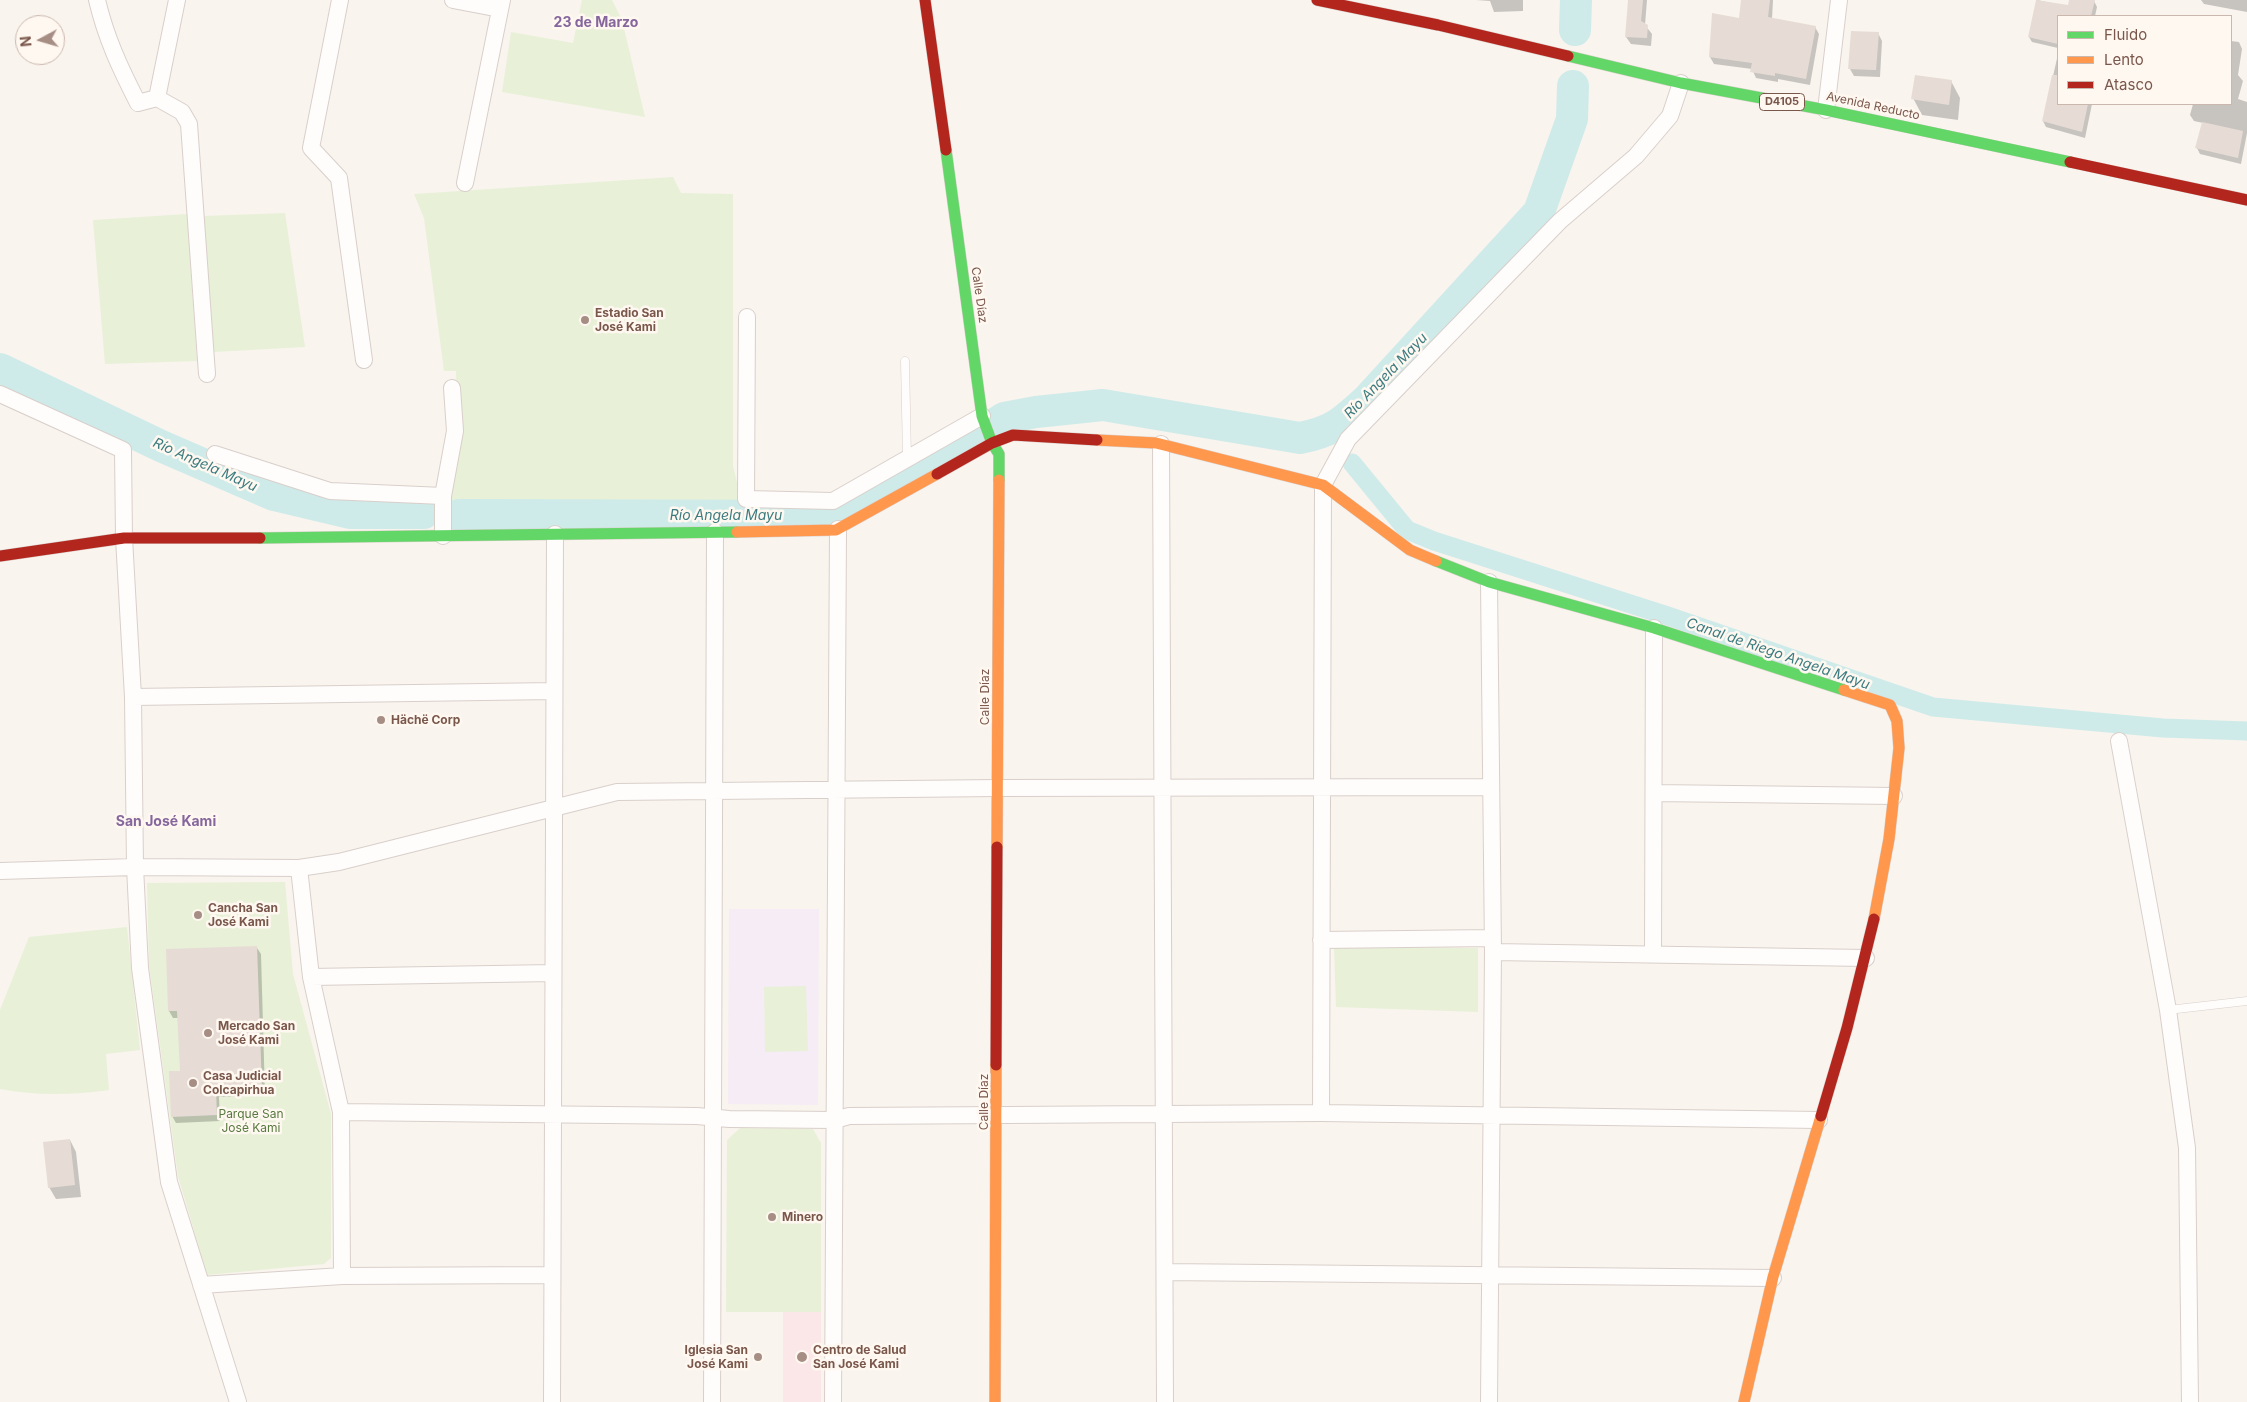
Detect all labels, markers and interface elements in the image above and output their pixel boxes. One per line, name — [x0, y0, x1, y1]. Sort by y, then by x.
north arrow — [15, 15, 65, 65]
district label: 23 de Marzo — [554, 15, 638, 31]
legend — [2057, 15, 2232, 105]
text: Fluido — [2104, 25, 2147, 44]
text: N — [17, 35, 35, 48]
text: Lento — [2104, 50, 2144, 69]
text: Atasco — [2104, 75, 2153, 94]
street label: Avenida Reducto — [1825, 89, 1921, 123]
road number: D4105 — [1760, 94, 1804, 110]
street label: Calle Díaz — [968, 266, 990, 324]
place label: Estadio San José Kami — [595, 306, 664, 334]
marker: Estadio San José Kami — [579, 314, 591, 326]
water label: Río Angela Mayu — [1341, 330, 1431, 422]
water label: Río Angela Mayu — [150, 434, 260, 496]
water label: Río Angela Mayu — [670, 508, 782, 524]
water label: Canal de Riego Angela Mayu — [1684, 615, 1872, 693]
street label: Calle Díaz — [978, 669, 992, 725]
place label: Hächë Corp — [391, 713, 460, 727]
marker: Hächë Corp — [375, 714, 387, 726]
district label: San José Kami — [116, 814, 216, 830]
place label: Cancha San José Kami — [208, 901, 278, 929]
marker: Cancha San José Kami — [192, 909, 204, 921]
place label: Mercado San José Kami — [218, 1019, 295, 1047]
marker: Mercado San José Kami — [202, 1027, 214, 1039]
place label: Casa Judicial Colcapirhua — [203, 1069, 281, 1097]
street label: Calle Díaz — [977, 1074, 991, 1130]
marker: Casa Judicial Colcapirhua — [187, 1077, 199, 1089]
park label: Parque San José Kami — [218, 1107, 284, 1135]
place label: Minero — [782, 1210, 823, 1224]
marker: Minero — [766, 1211, 778, 1223]
place label: Iglesia San José Kami — [685, 1343, 748, 1371]
place label: Centro de Salud San José Kami — [813, 1343, 906, 1371]
marker: Centro de Salud San José Kami — [795, 1350, 809, 1364]
marker: Iglesia San José Kami — [752, 1351, 764, 1363]

